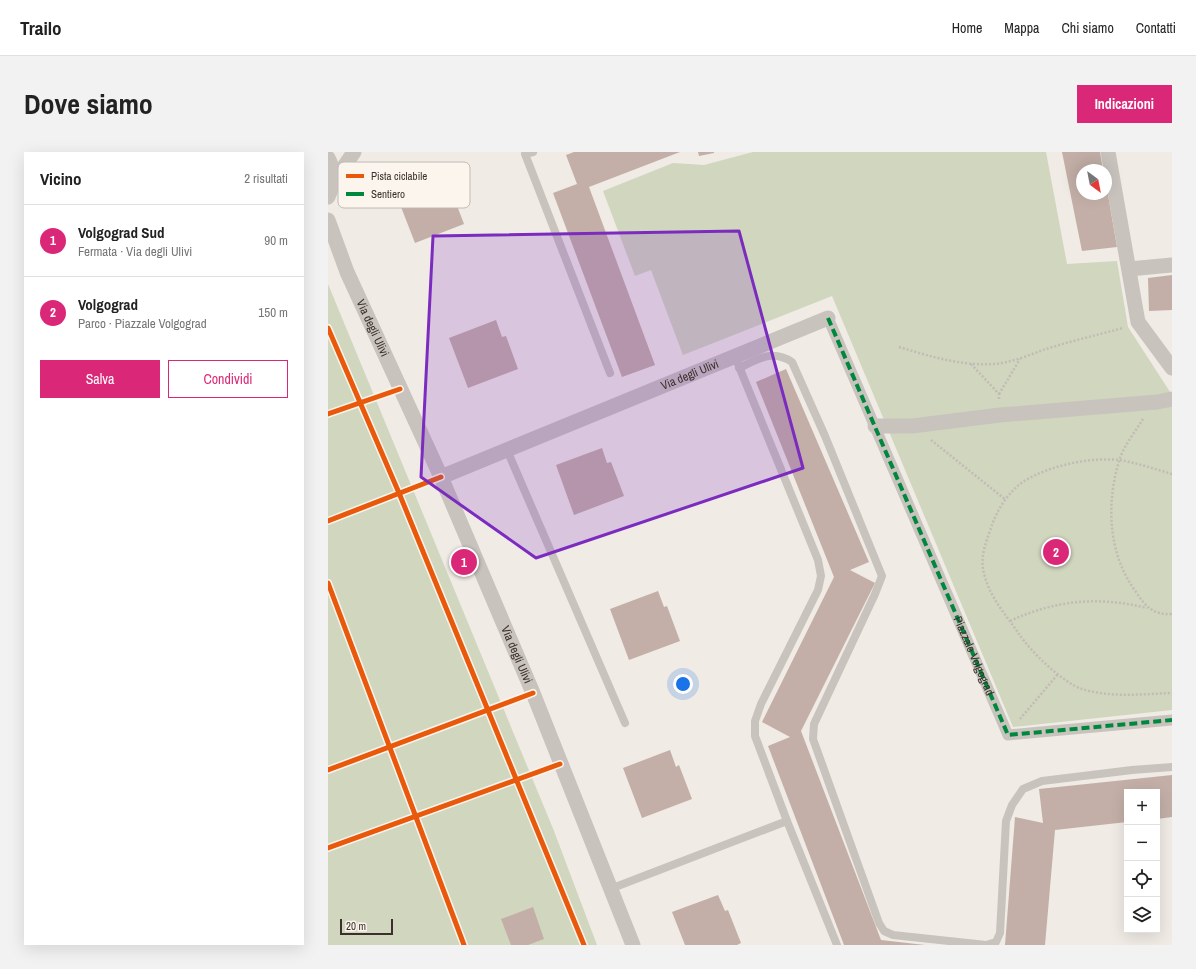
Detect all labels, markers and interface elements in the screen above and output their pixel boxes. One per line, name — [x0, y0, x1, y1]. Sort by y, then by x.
text: Trailo — [20, 15, 62, 41]
text: Home — [952, 19, 982, 37]
text: Mappa — [1004, 19, 1039, 37]
text: Chi siamo — [1061, 19, 1114, 37]
text: Contatti — [1136, 19, 1176, 37]
text: Dove siamo — [24, 85, 153, 123]
button: Indicazioni — [1077, 85, 1172, 123]
legend — [338, 162, 470, 208]
north arrow — [1076, 164, 1112, 200]
text: Vicino — [40, 167, 82, 190]
text: Pista ciclabile — [371, 169, 427, 183]
text: 2 risultati — [244, 170, 288, 187]
text: Sentiero — [371, 187, 405, 201]
text: Volgograd Sud — [78, 222, 165, 243]
text: 1 — [50, 232, 56, 249]
text: 90 m — [264, 232, 288, 249]
text: Fermata · Via degli Ulivi — [78, 243, 192, 260]
text: Volgograd — [78, 294, 138, 315]
street label: Via degli Ulivi — [353, 297, 393, 359]
text: 2 — [50, 304, 56, 321]
text: 150 m — [258, 304, 288, 321]
text: Parco · Piazzale Volgograd — [78, 315, 207, 332]
street label: Via degli Ulivi — [658, 356, 721, 394]
button: Salva — [40, 360, 160, 398]
button: Condividi — [168, 360, 288, 398]
pin: 2 — [1043, 537, 1069, 567]
pin: 1 — [451, 547, 477, 577]
street label: Piazzale Volgograd — [950, 614, 998, 698]
street label: Via degli Ulivi — [497, 623, 536, 686]
your location — [673, 674, 693, 694]
map controls — [1124, 789, 1160, 933]
button: + — [1124, 789, 1160, 825]
button: − — [1124, 825, 1160, 861]
button: locate — [1124, 861, 1160, 897]
button: layers — [1124, 897, 1160, 933]
scale bar — [340, 917, 393, 936]
text: 20 m — [346, 919, 366, 933]

